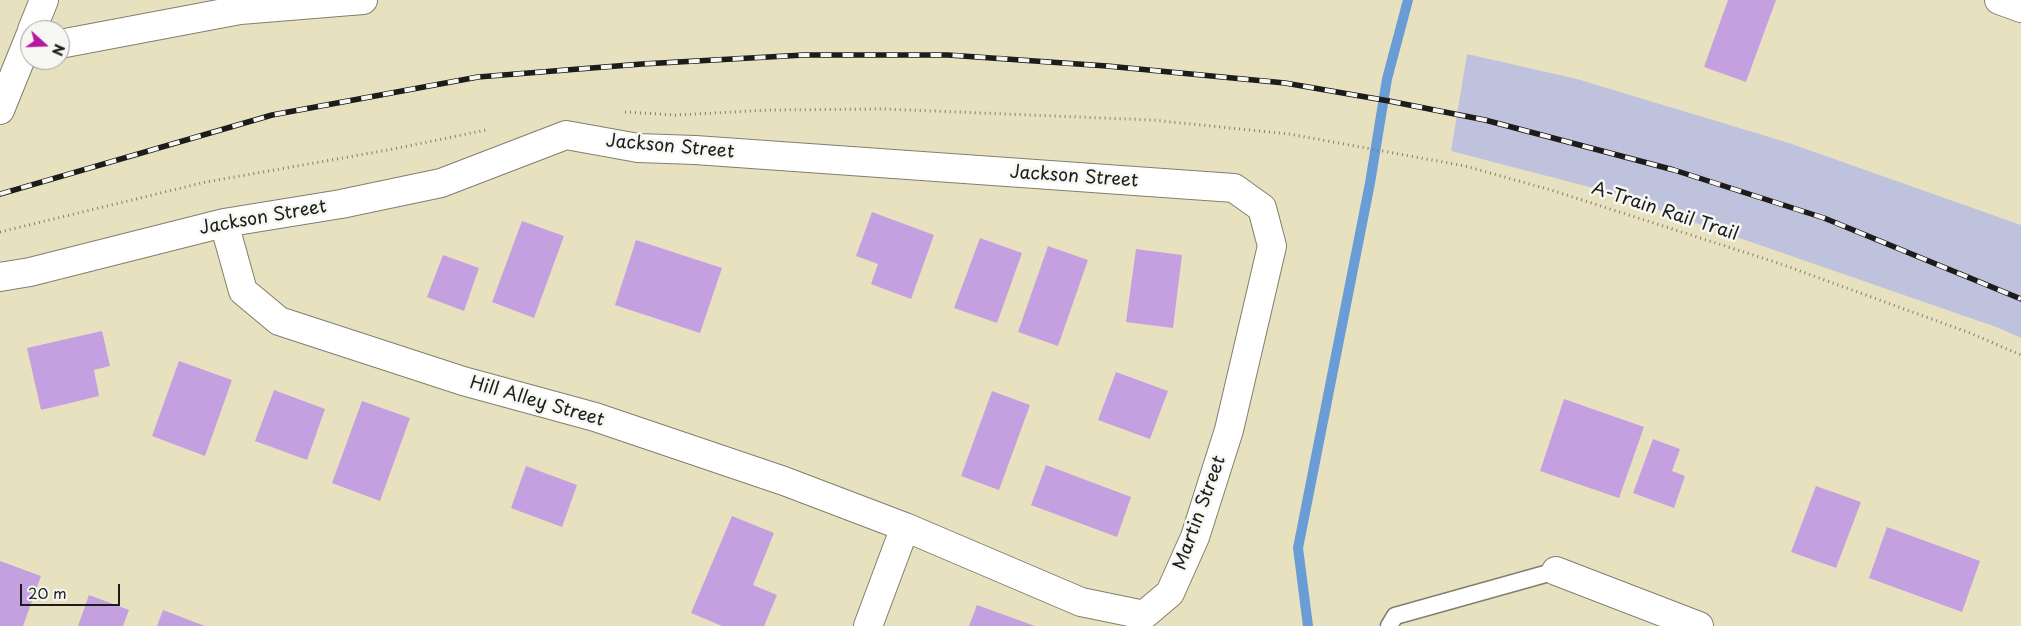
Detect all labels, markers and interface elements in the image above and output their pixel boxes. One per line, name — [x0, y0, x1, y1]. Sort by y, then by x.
north arrow — [20, 20, 70, 70]
text: N — [47, 41, 70, 59]
street label: Jackson Street — [605, 131, 735, 163]
street label: Jackson Street — [1009, 162, 1139, 192]
street label: A-Train Rail Trail — [1589, 178, 1741, 246]
street label: Jackson Street — [198, 196, 328, 240]
street label: Hill Alley Street — [467, 372, 607, 432]
street label: Martin Street — [1169, 453, 1231, 573]
scale bar — [22, 574, 122, 606]
text: 20 m — [28, 581, 67, 604]

